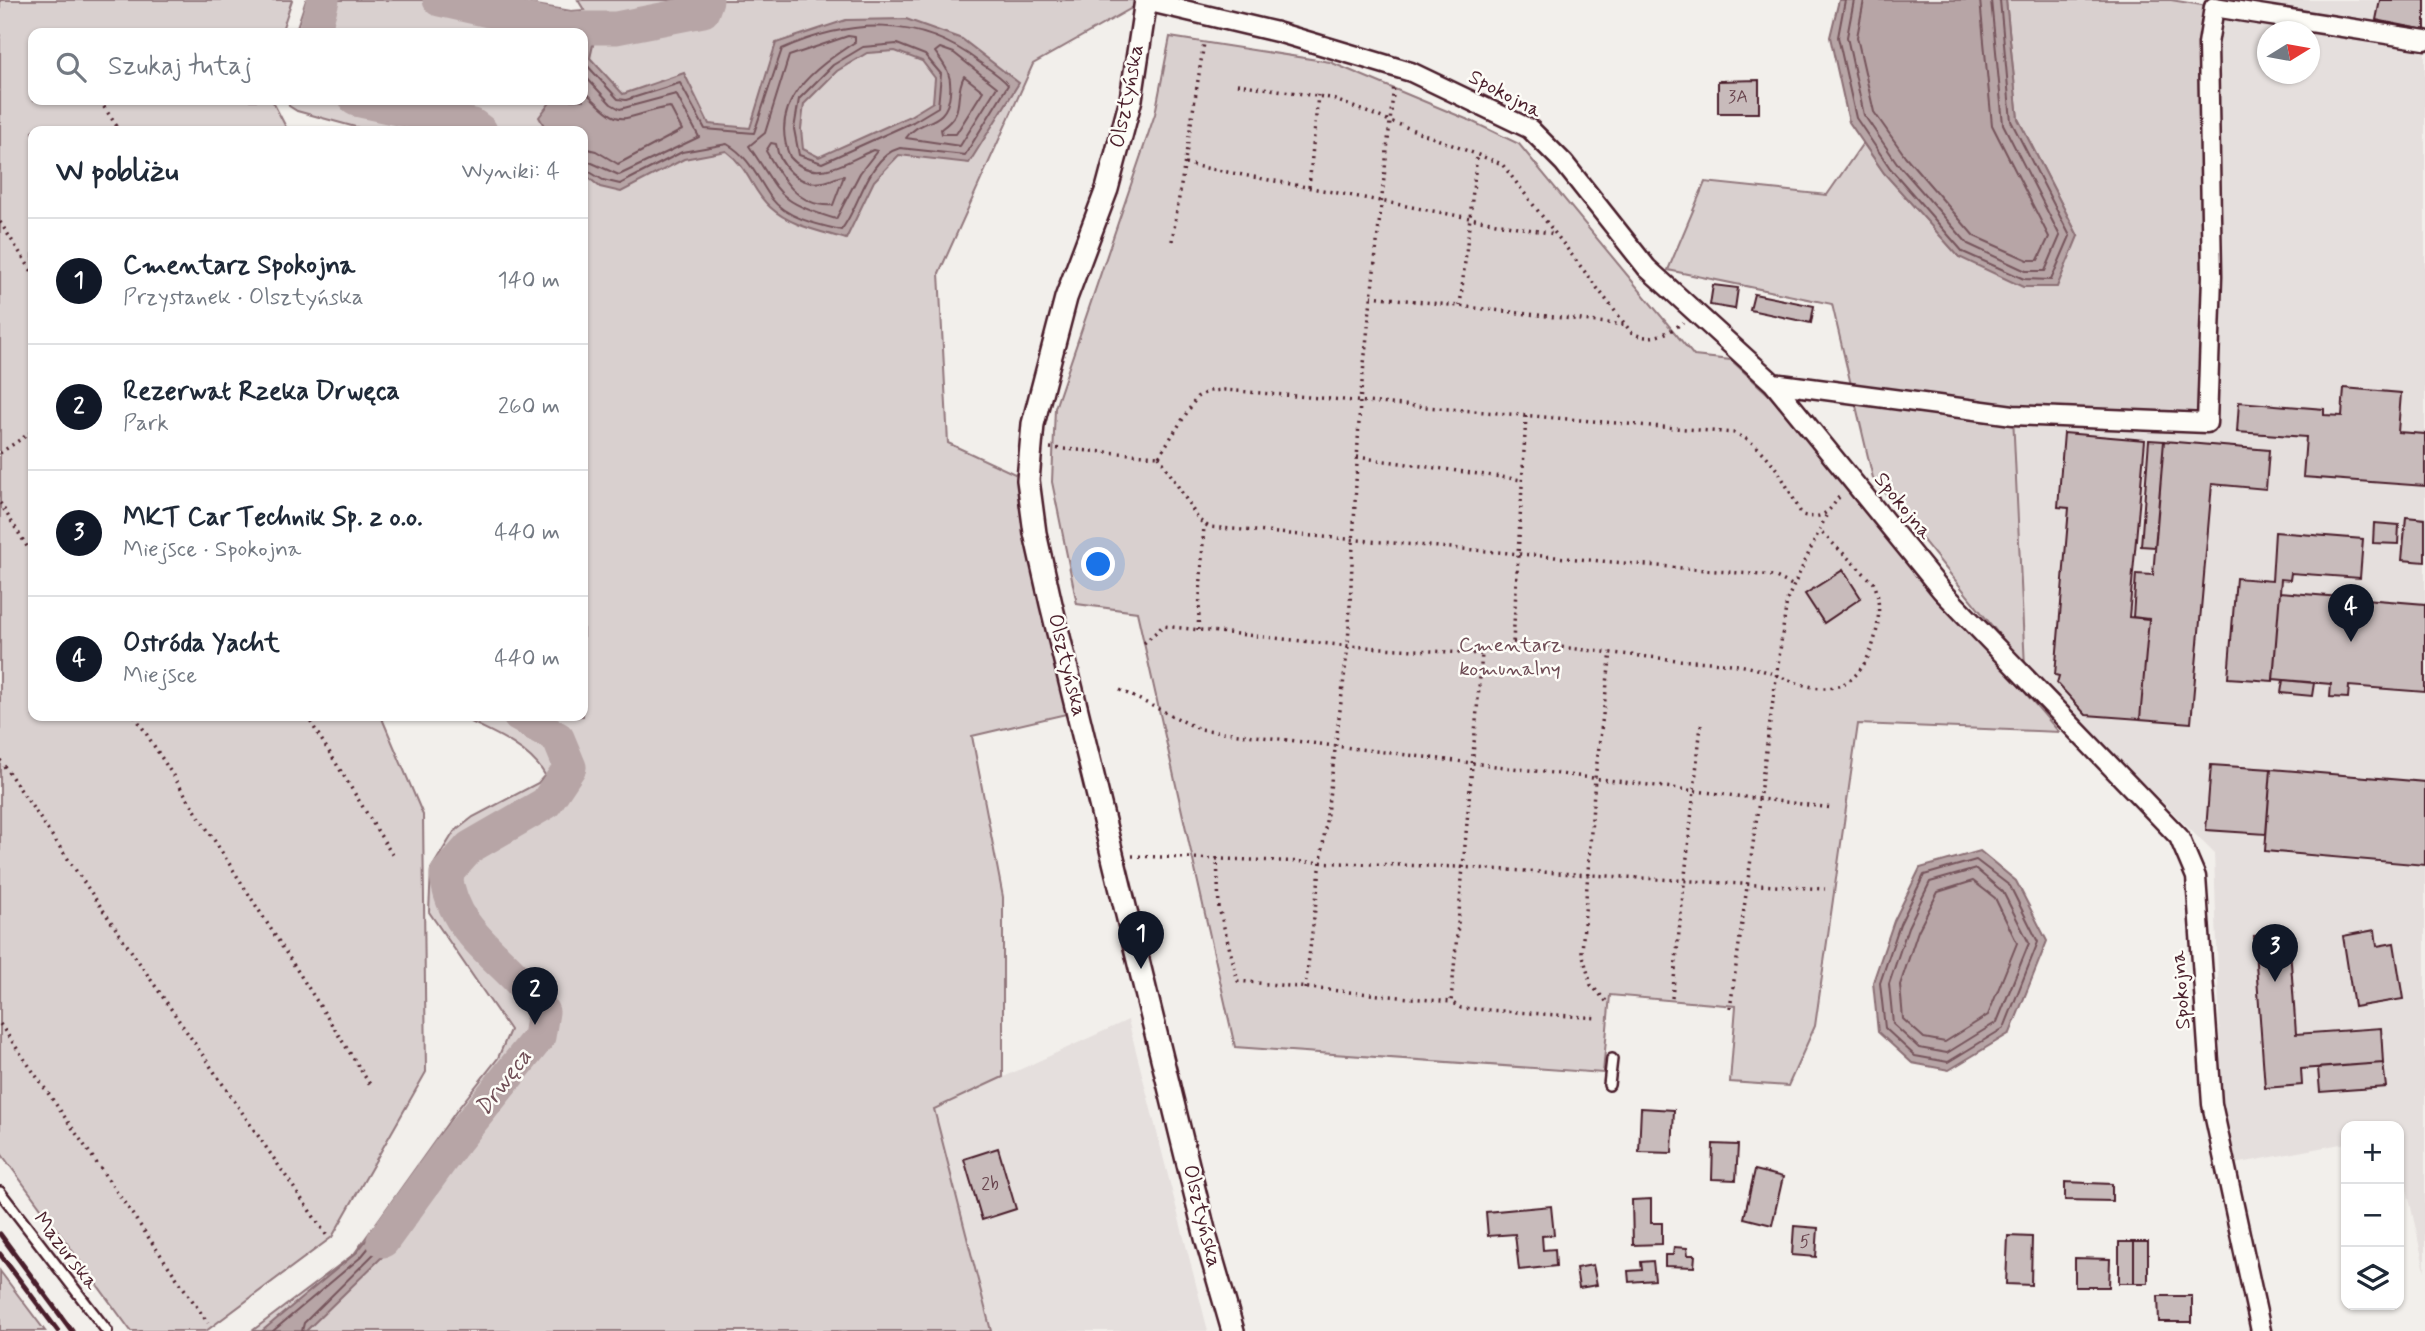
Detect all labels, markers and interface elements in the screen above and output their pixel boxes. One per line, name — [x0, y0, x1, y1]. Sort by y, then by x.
north arrow — [2257, 21, 2320, 84]
search box — [28, 28, 588, 105]
street label: Olsztyńska — [1103, 42, 1151, 150]
icon: search — [52, 48, 90, 86]
text: Szukaj tutaj — [108, 50, 252, 84]
street label: Spokojna — [1463, 63, 1547, 125]
house number: 3A — [1728, 85, 1748, 109]
text: W pobliżu — [56, 152, 179, 191]
text: Wyniki: 4 — [461, 157, 560, 187]
text: Cmentarz Spokojna — [123, 249, 355, 283]
text: 1 — [74, 266, 84, 296]
text: 140 m — [497, 266, 560, 296]
text: Przystanek · Olsztyńska — [123, 283, 364, 313]
text: Rezerwat Rzeka Drwęca — [123, 375, 400, 409]
text: 2 — [73, 392, 85, 422]
text: 260 m — [498, 392, 560, 422]
text: Park — [123, 409, 169, 439]
street label: Spokojna — [1867, 466, 1939, 546]
text: MKT Car Technik Sp. z o.o. — [123, 501, 423, 535]
text: 3 — [74, 518, 84, 548]
text: 440 m — [494, 518, 560, 548]
text: Miejsce · Spokojna — [123, 535, 301, 565]
your location — [1081, 547, 1115, 581]
pin: 4 — [2328, 584, 2374, 642]
street label: Olsztyńska — [1041, 611, 1093, 719]
text: Ostróda Yacht — [123, 627, 280, 661]
park label: Cmentarz komunalny — [1459, 631, 1562, 683]
text: 4 — [72, 644, 86, 674]
text: 440 m — [494, 644, 560, 674]
text: Miejsce — [123, 661, 197, 691]
pin: 1 — [1118, 911, 1164, 969]
pin: 3 — [2252, 924, 2298, 982]
street label: Spokojna — [2164, 949, 2198, 1030]
pin: 2 — [512, 967, 558, 1025]
water label: Drwęca — [469, 1043, 539, 1122]
map controls — [2341, 1121, 2404, 1310]
button: + — [2341, 1121, 2404, 1184]
street label: Olsztyńska — [1176, 1162, 1228, 1270]
house number: 2b — [981, 1172, 999, 1196]
button: − — [2341, 1184, 2404, 1247]
street label: Mazurska — [27, 1206, 106, 1296]
house number: 5 — [1800, 1230, 1811, 1254]
button: layers — [2341, 1247, 2404, 1310]

